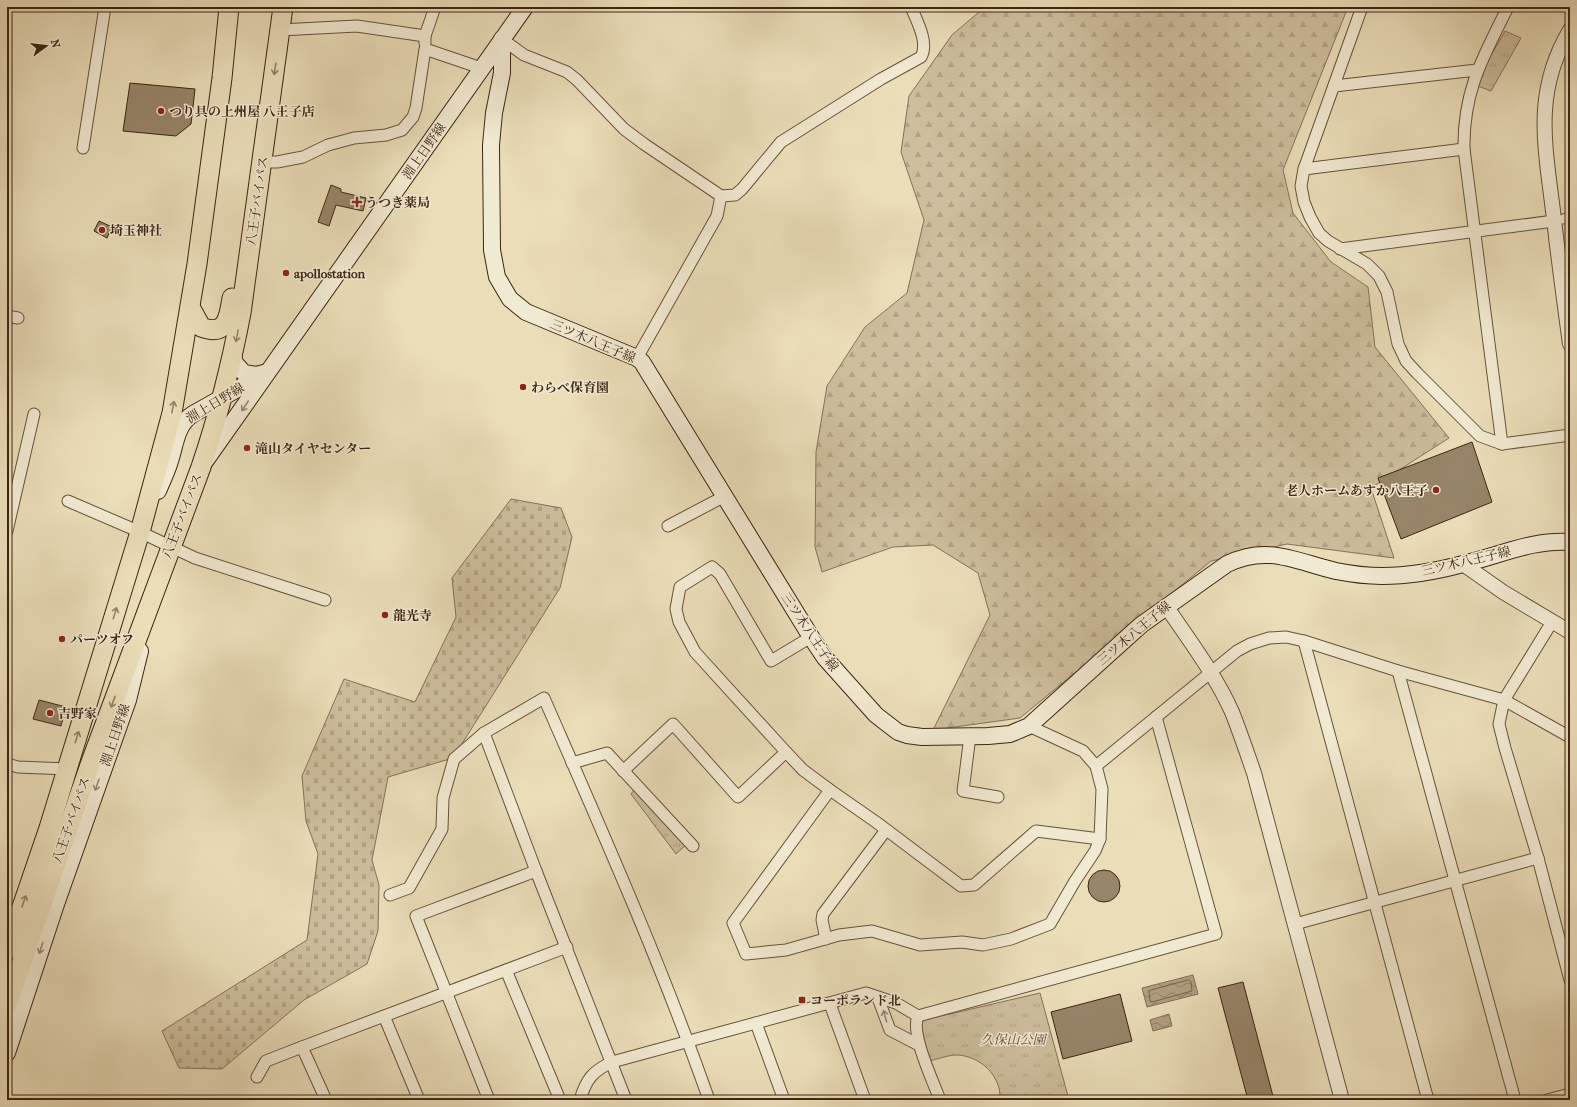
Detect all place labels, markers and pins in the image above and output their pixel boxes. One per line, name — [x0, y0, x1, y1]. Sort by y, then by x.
place label: つり具の上州屋 八王子店 — [169, 104, 315, 119]
marker: つり具の上州屋 八王子店 — [156, 106, 166, 116]
place label: うつき薬局 — [365, 195, 430, 210]
marker: うつき薬局 — [352, 197, 362, 207]
place label: 埼玉神社 — [110, 223, 162, 238]
marker: 埼玉神社 — [97, 225, 107, 235]
place label: apollostation — [294, 266, 366, 282]
marker: apollostation — [281, 268, 291, 278]
place label: わらべ保育園 — [531, 380, 609, 395]
marker: わらべ保育園 — [518, 382, 528, 392]
place label: 滝山タイヤセンター — [255, 441, 371, 456]
marker: 滝山タイヤセンター — [242, 443, 252, 453]
place label: 老人ホームあすか八王子 — [1285, 483, 1428, 498]
marker: 老人ホームあすか八王子 — [1431, 485, 1441, 495]
place label: 龍光寺 — [393, 608, 432, 623]
marker: 龍光寺 — [380, 610, 390, 620]
place label: パーツオフ — [70, 632, 134, 647]
marker: パーツオフ — [57, 634, 67, 644]
place label: 吉野家 — [58, 706, 97, 721]
marker: 吉野家 — [45, 708, 55, 718]
place label: コーポランド北 — [810, 993, 901, 1008]
marker: コーポランド北 — [797, 995, 807, 1005]

